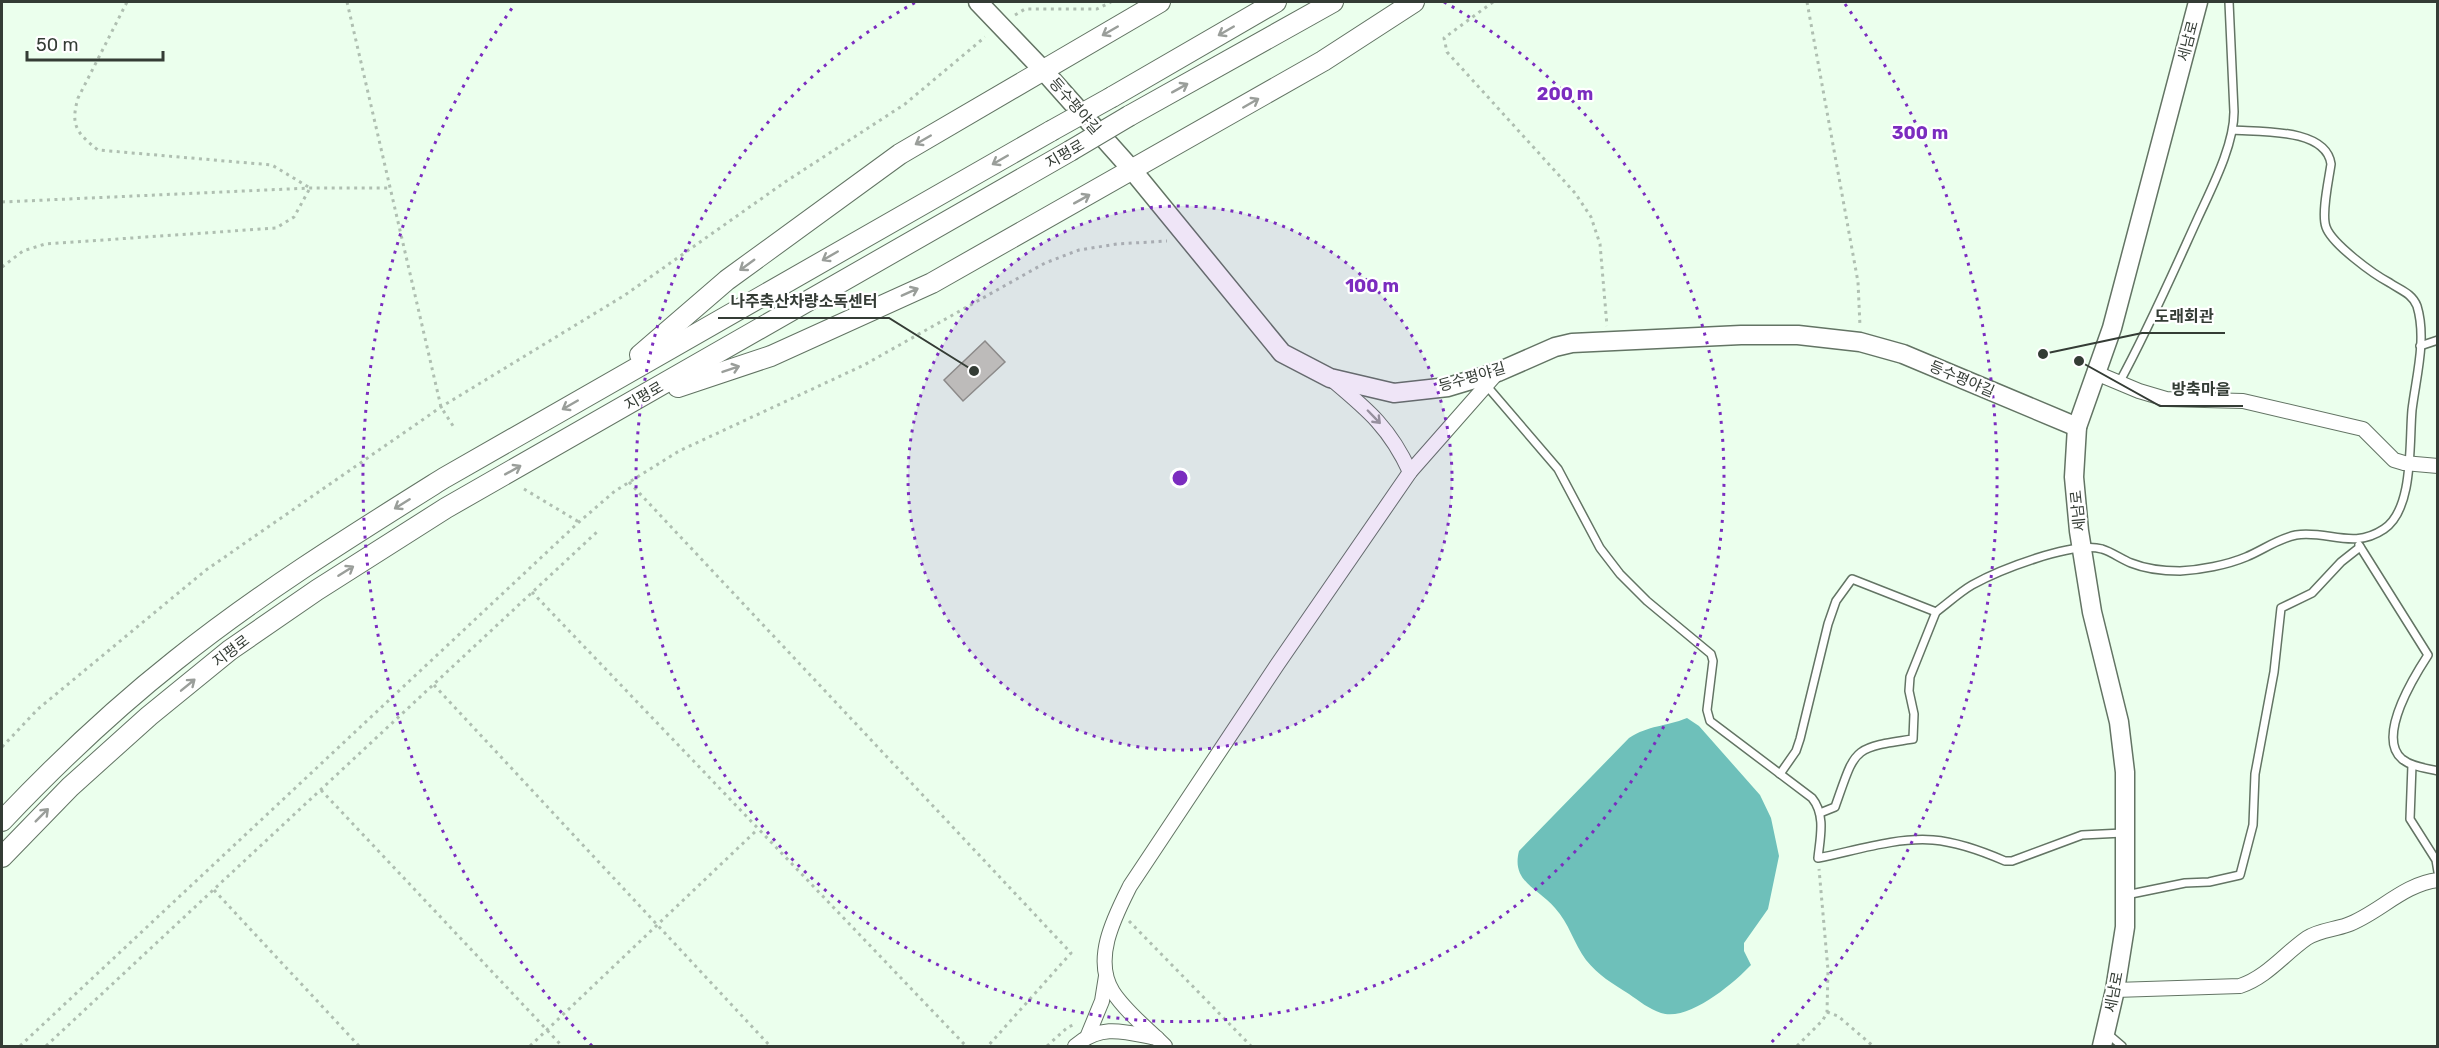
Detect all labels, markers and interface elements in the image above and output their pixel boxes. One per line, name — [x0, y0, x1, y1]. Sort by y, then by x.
street label: 세남로 — [2174, 19, 2202, 63]
scale bar — [27, 24, 164, 62]
one-way arrow — [1102, 25, 1119, 37]
one-way arrow — [1218, 25, 1235, 37]
text: 50 m — [36, 34, 79, 56]
street label: 등수평야길 — [1046, 74, 1104, 138]
one-way arrow — [1171, 82, 1188, 94]
text: 200 m — [1537, 83, 1593, 105]
one-way arrow — [1242, 96, 1259, 108]
text: 300 m — [1892, 122, 1948, 144]
one-way arrow — [915, 134, 932, 146]
street label: 지평로 — [1043, 136, 1087, 172]
one-way arrow — [992, 154, 1009, 166]
one-way arrow — [1072, 193, 1090, 204]
one-way arrow — [822, 250, 839, 262]
one-way arrow — [740, 259, 756, 272]
text: 100 m — [1345, 275, 1399, 297]
callout: 나주축산차량소독센터 — [718, 284, 889, 318]
one-way arrow — [901, 286, 919, 298]
text: 나주축산차량소독센터 — [730, 292, 878, 311]
callout: 도래회관 — [2142, 299, 2225, 333]
text: 도래회관 — [2155, 307, 2214, 326]
street label: 등수평야길 — [1927, 357, 1997, 401]
street label: 등수평야길 — [1436, 359, 1508, 395]
one-way arrow — [721, 363, 740, 374]
callout: 방축마을 — [2160, 372, 2243, 406]
street label: 지평로 — [622, 378, 666, 414]
text: 방축마을 — [2172, 380, 2231, 399]
one-way arrow — [562, 400, 579, 412]
one-way arrow — [1366, 409, 1381, 424]
one-way arrow — [504, 464, 521, 476]
centre of rings — [1170, 468, 1190, 488]
street label: 세남로 — [2067, 489, 2089, 533]
one-way arrow — [394, 499, 411, 511]
one-way arrow — [337, 565, 354, 577]
street label: 지평로 — [209, 631, 253, 671]
one-way arrow — [179, 678, 195, 691]
one-way arrow — [35, 807, 50, 822]
street label: 세남로 — [2101, 970, 2127, 1014]

